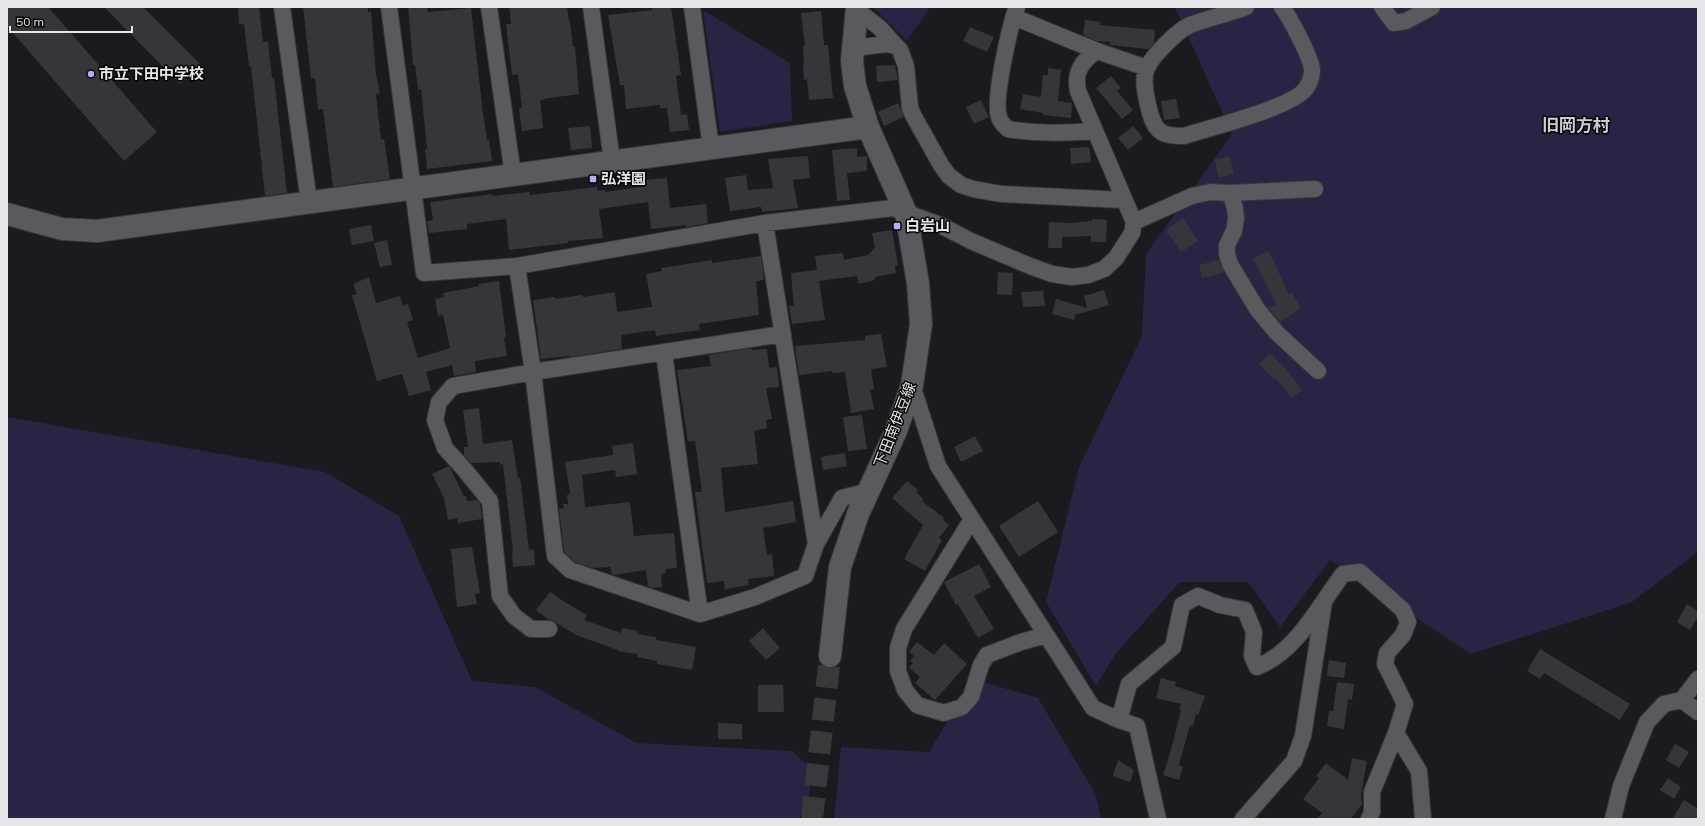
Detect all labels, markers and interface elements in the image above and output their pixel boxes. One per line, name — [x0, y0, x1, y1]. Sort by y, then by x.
scale bar — [10, 8, 132, 34]
text: 50 m — [16, 14, 44, 29]
place label: 市立下田中学校 — [99, 64, 204, 83]
marker: 市立下田中学校 — [86, 69, 96, 79]
district label: 旧岡方村 — [1542, 114, 1610, 135]
place label: 弘洋園 — [601, 169, 646, 188]
marker: 弘洋園 — [588, 174, 598, 184]
place label: 白岩山 — [905, 216, 950, 235]
marker: 白岩山 — [892, 221, 902, 231]
street label: 下田南伊豆線 — [870, 379, 920, 470]

